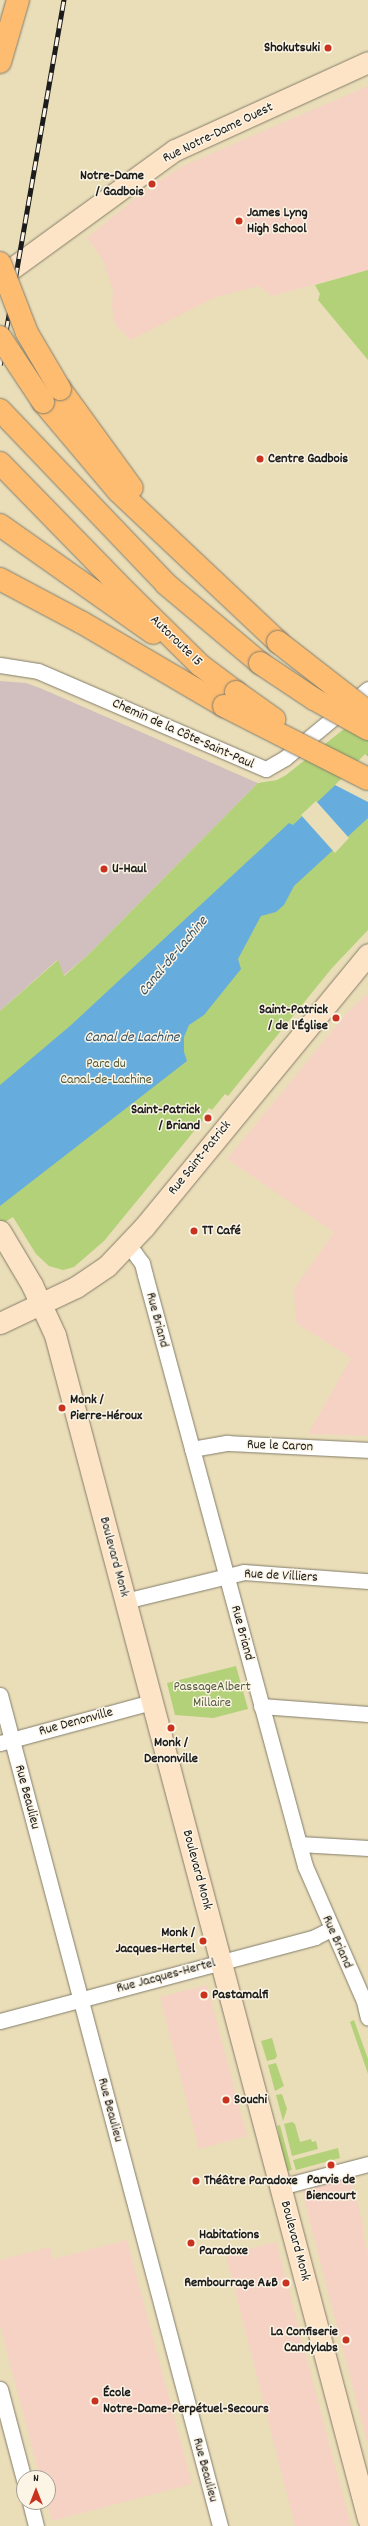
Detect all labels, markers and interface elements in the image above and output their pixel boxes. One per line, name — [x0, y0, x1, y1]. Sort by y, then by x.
place label: Shokutsuki — [264, 40, 320, 56]
marker: Shokutsuki — [323, 43, 333, 53]
street label: Rue Notre-Dame Ouest — [160, 99, 276, 167]
place label: Notre-Dame / Gadbois — [80, 168, 144, 200]
marker: Notre-Dame / Gadbois — [147, 179, 157, 189]
place label: James Lyng High School — [247, 205, 308, 238]
marker: James Lyng High School — [234, 216, 244, 226]
place label: Centre Gadbois — [268, 451, 348, 467]
marker: Centre Gadbois — [255, 454, 265, 464]
street label: Autoroute 15 — [146, 612, 206, 670]
street label: Chemin de la Côte-Saint-Paul — [109, 695, 257, 773]
place label: U-Haul — [112, 861, 147, 877]
marker: U-Haul — [99, 864, 109, 874]
water label: Canal-de-Lachine — [136, 914, 212, 1000]
place label: Saint-Patrick / de l'Église — [259, 1002, 328, 1034]
marker: Saint-Patrick / de l'Église — [331, 1013, 341, 1023]
water label: Canal de Lachine — [85, 1030, 179, 1048]
park label: Parc du Canal-de-Lachine — [60, 1056, 152, 1088]
place label: Saint-Patrick / Briand — [131, 1102, 200, 1134]
marker: Saint-Patrick / Briand — [203, 1113, 213, 1123]
street label: Rue Saint-Patrick — [165, 1117, 235, 1199]
place label: TT Café — [202, 1223, 241, 1239]
marker: TT Café — [189, 1226, 199, 1236]
street label: Rue Briand — [142, 1291, 172, 1349]
place label: Monk / Pierre-Héroux — [70, 1392, 142, 1424]
marker: Monk / Pierre-Héroux — [57, 1403, 67, 1413]
street label: Rue le Caron — [247, 1436, 313, 1456]
street label: Boulevard Monk — [95, 1515, 133, 1599]
street label: Rue de Villiers — [244, 1566, 318, 1586]
street label: Rue Briand — [227, 1604, 257, 1662]
park label: PassageAlbert Millaire — [173, 1679, 251, 1712]
street label: Rue Denonville — [37, 1704, 115, 1740]
marker: Monk / Denonville — [166, 1723, 176, 1733]
place label: Monk / Denonville — [144, 1735, 198, 1768]
street label: Rue Beaulieu — [10, 1763, 44, 1831]
street label: Boulevard Monk — [178, 1828, 216, 1912]
street label: Rue Briand — [318, 1913, 356, 1971]
place label: Monk / Jacques-Hertel — [115, 1925, 195, 1958]
marker: Monk / Jacques-Hertel — [198, 1936, 208, 1946]
street label: Rue Jacques-Hertel — [115, 1955, 217, 1997]
place label: Pastamalfi — [212, 1987, 269, 2003]
marker: Pastamalfi — [199, 1990, 209, 2000]
street label: Rue Beaulieu — [93, 2076, 127, 2144]
place label: Souchi — [234, 2092, 267, 2108]
marker: Souchi — [221, 2095, 231, 2105]
marker: Parvis de Biencourt — [326, 2160, 336, 2170]
place label: Parvis de Biencourt — [306, 2172, 356, 2204]
place label: Théâtre Paradoxe — [204, 2173, 298, 2189]
marker: Théâtre Paradoxe — [191, 2176, 201, 2186]
street label: Boulevard Monk — [276, 2199, 314, 2283]
place label: Habitations Paradoxe — [199, 2227, 259, 2260]
marker: Habitations Paradoxe — [186, 2238, 196, 2248]
place label: Rembourrage A&B — [184, 2275, 278, 2291]
marker: Rembourrage A&B — [281, 2278, 291, 2288]
place label: La Confiserie Candylabs — [270, 2324, 338, 2356]
marker: La Confiserie Candylabs — [341, 2335, 351, 2345]
place label: École Notre-Dame-Perpétuel-Secours — [103, 2385, 269, 2418]
marker: École Notre-Dame-Perpétuel-Secours — [90, 2396, 100, 2406]
street label: Rue Beaulieu — [188, 2436, 222, 2504]
north arrow — [16, 2470, 56, 2510]
text: N — [33, 2471, 39, 2487]

